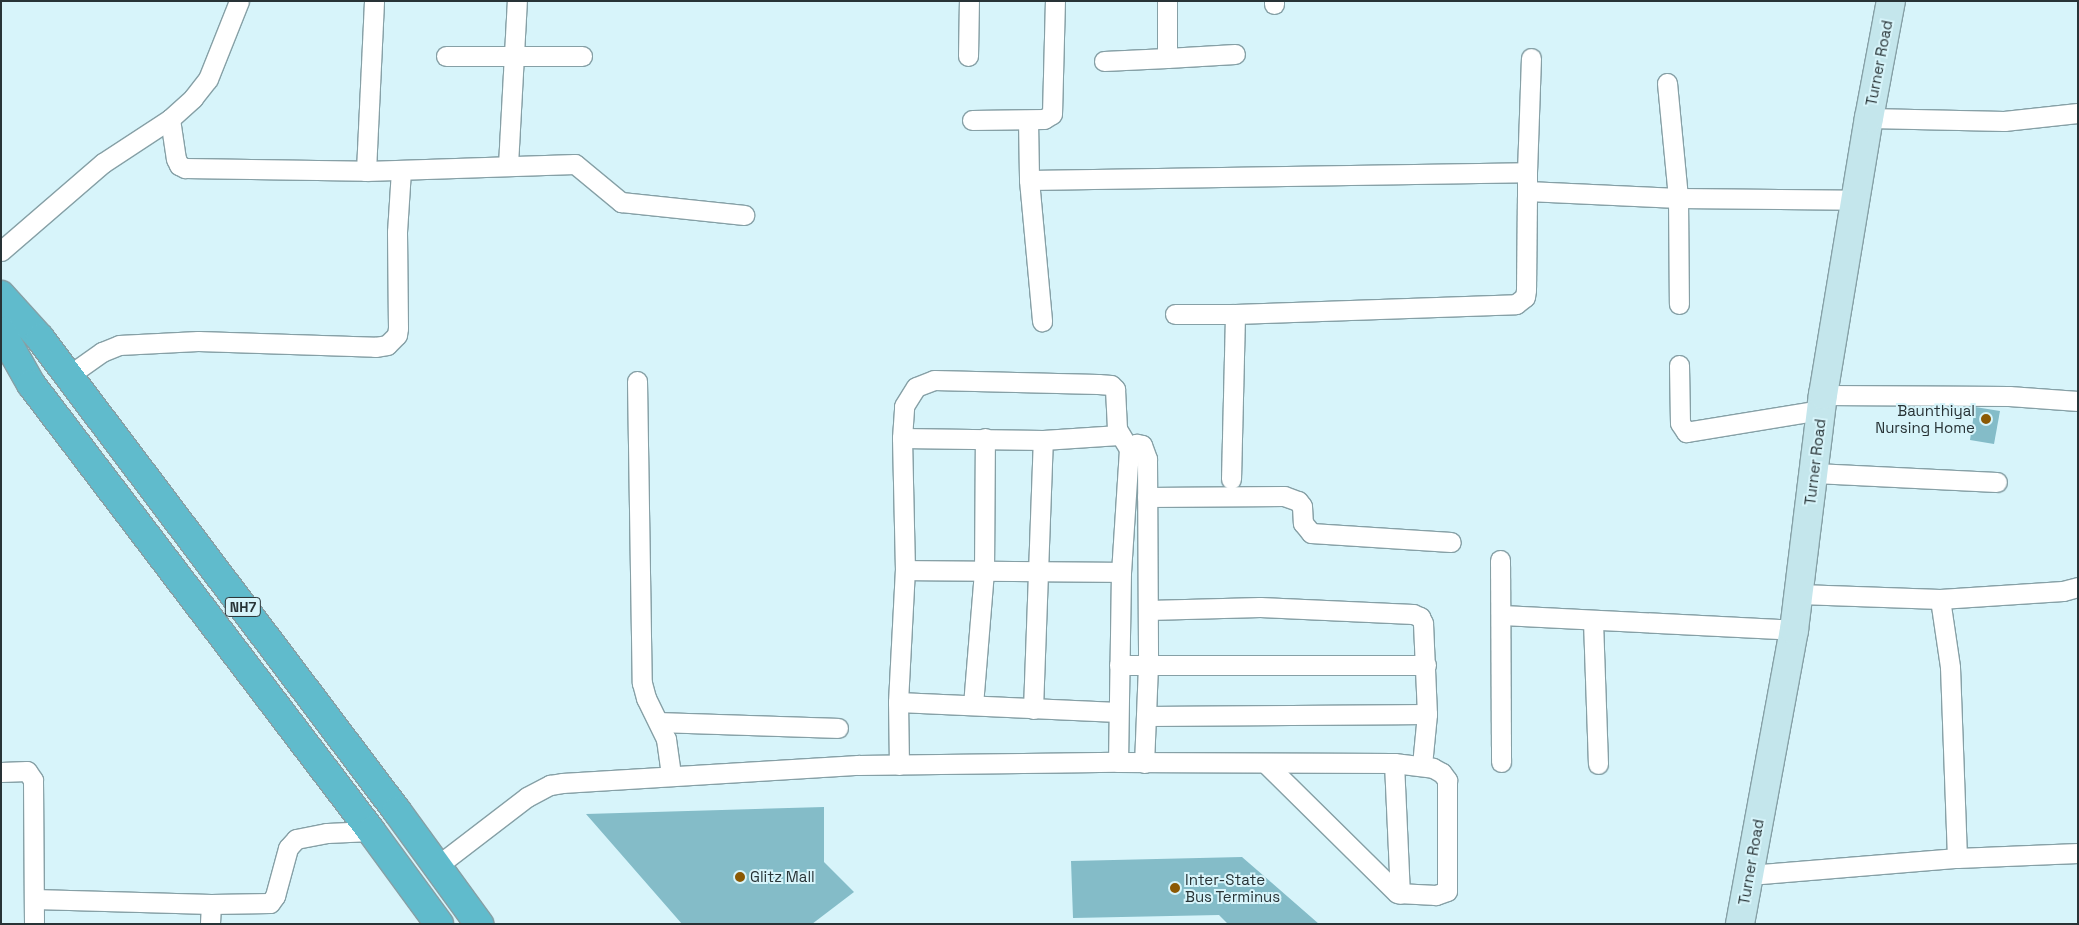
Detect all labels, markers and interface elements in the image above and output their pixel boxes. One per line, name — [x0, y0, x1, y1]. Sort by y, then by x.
street label: Turner Road — [1862, 19, 1896, 107]
place label: Baunthiyal Nursing Home — [1875, 401, 1975, 436]
marker: Baunthiyal Nursing Home — [1979, 412, 1993, 426]
street label: Turner Road — [1801, 418, 1829, 506]
road number: NH7 — [224, 596, 262, 618]
street label: Turner Road — [1735, 818, 1767, 906]
place label: Glitz Mall — [750, 868, 815, 886]
place label: Inter-State Bus Terminus — [1185, 870, 1280, 905]
marker: Glitz Mall — [734, 871, 746, 883]
marker: Inter-State Bus Terminus — [1169, 882, 1181, 894]

